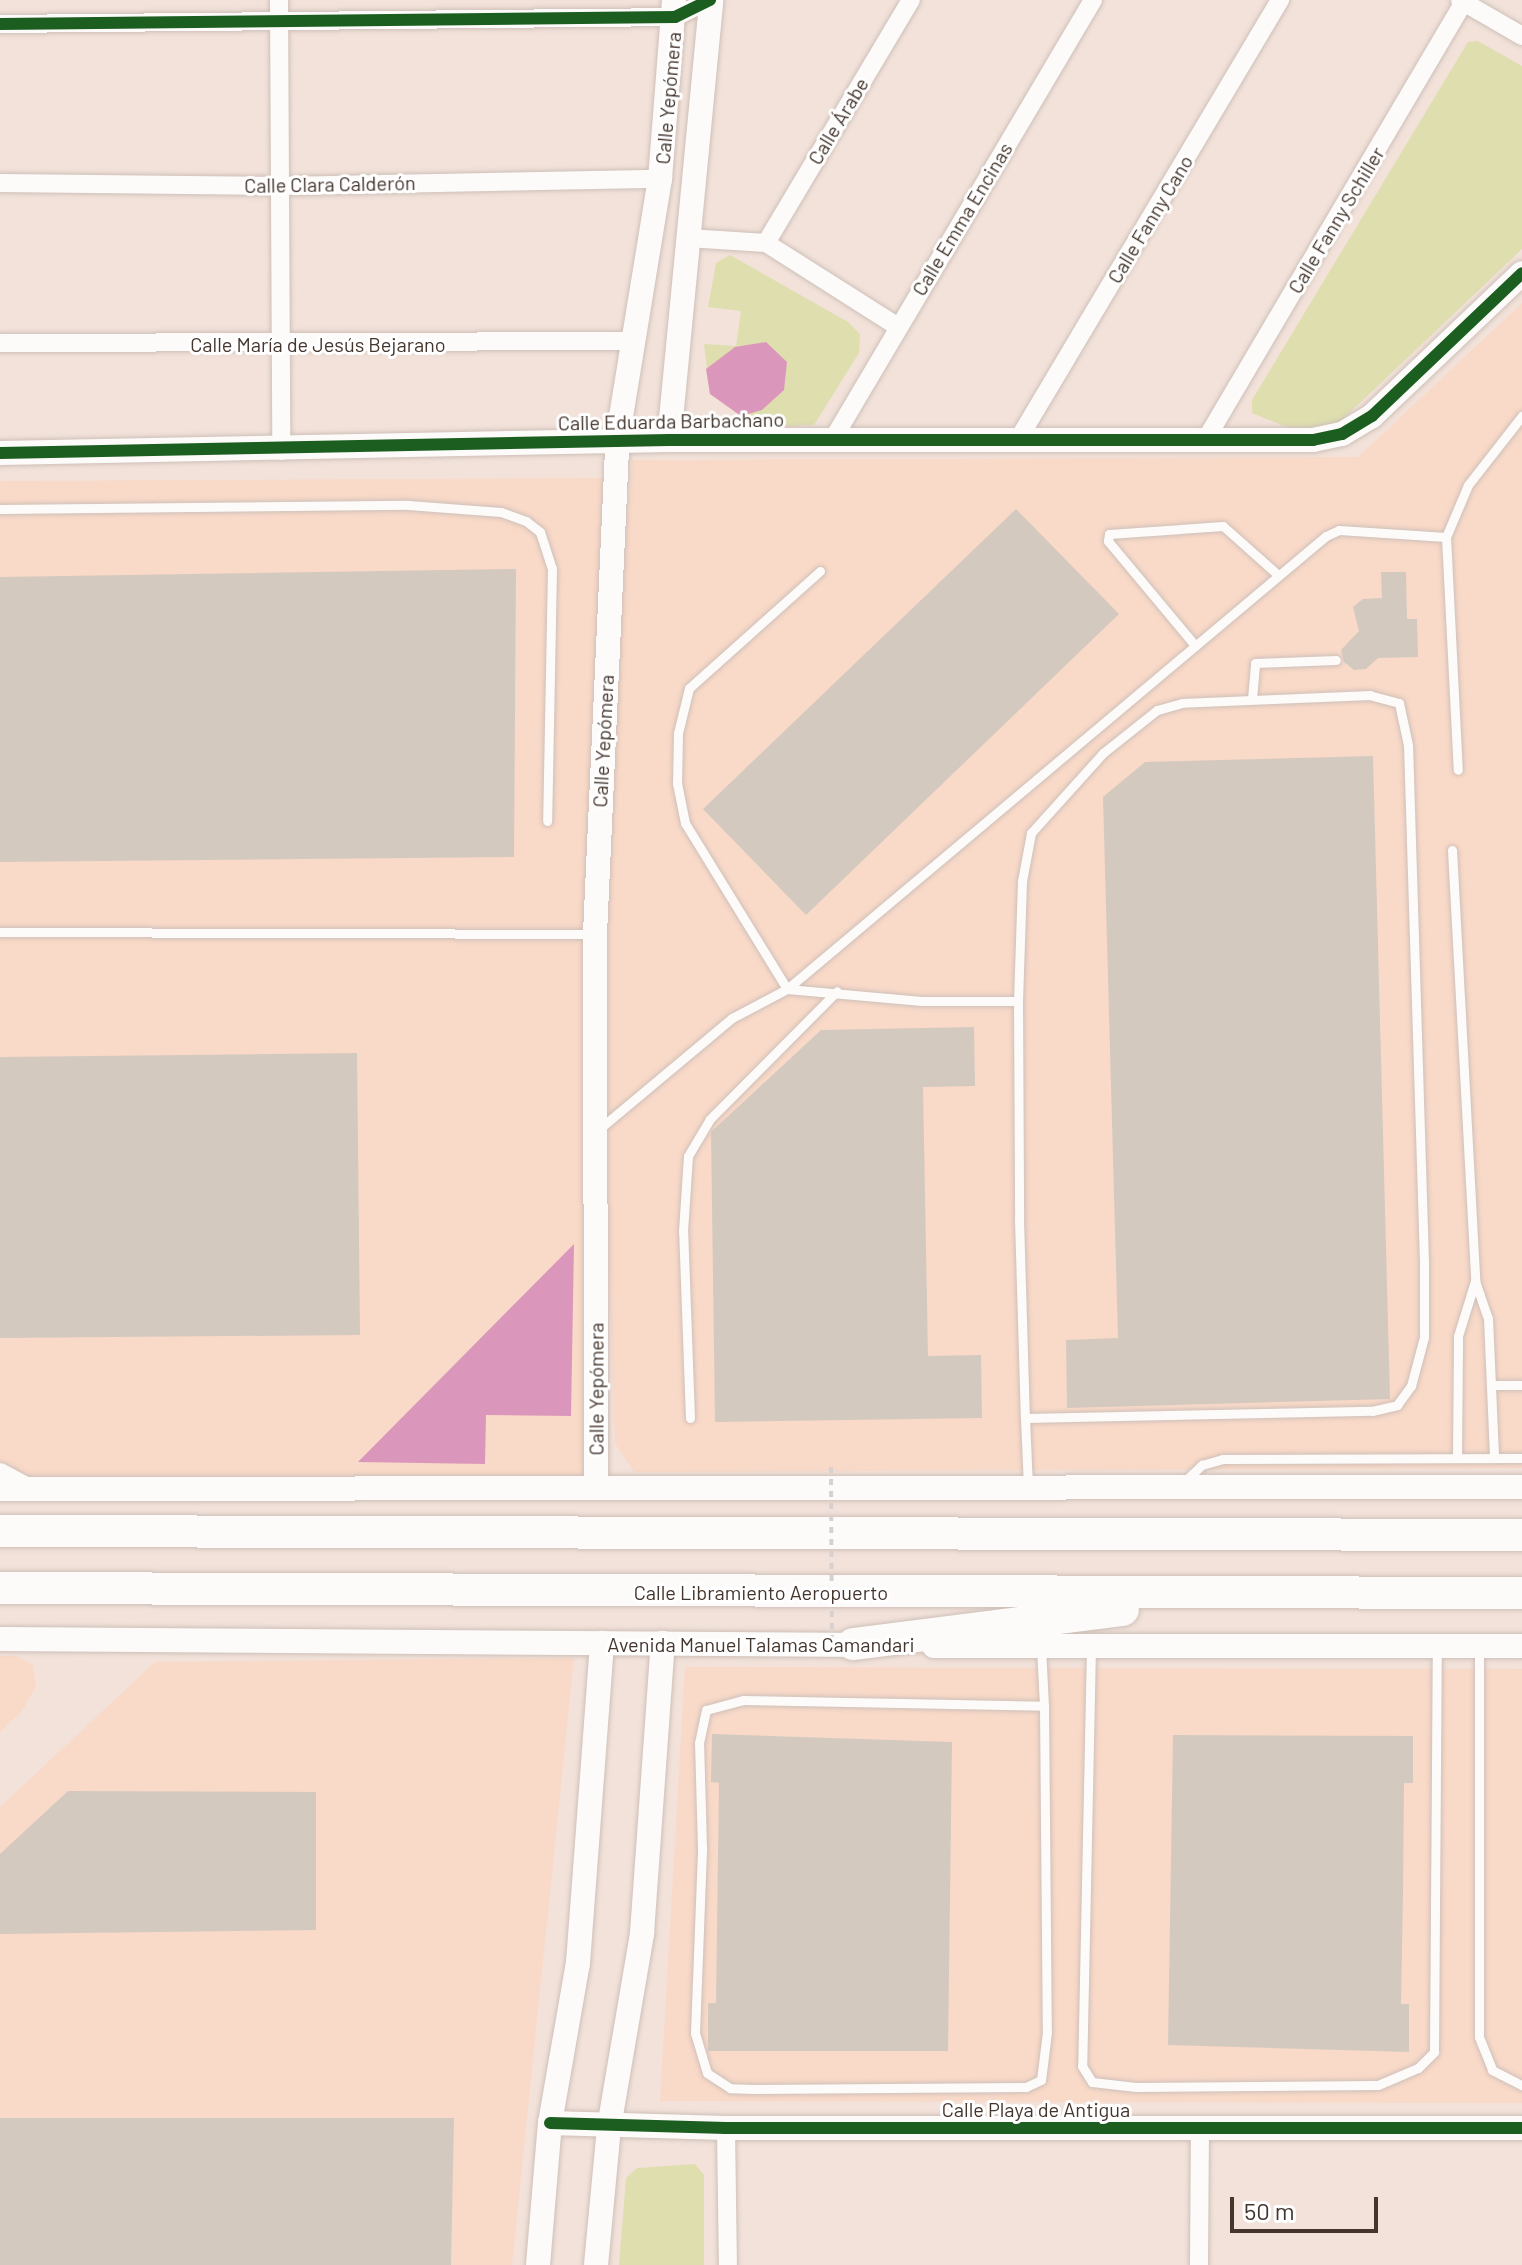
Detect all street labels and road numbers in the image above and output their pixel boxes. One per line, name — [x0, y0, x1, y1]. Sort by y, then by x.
street label: Calle Yepómera — [650, 31, 686, 165]
street label: Calle Árabe — [803, 73, 873, 169]
street label: Calle Emma Encinas — [907, 138, 1017, 300]
street label: Calle Fanny Schiller — [1283, 142, 1389, 298]
street label: Calle Fanny Cano — [1102, 151, 1198, 287]
street label: Calle Clara Calderón — [244, 171, 416, 197]
street label: Calle María de Jesús Bejarano — [190, 332, 446, 356]
street label: Calle Eduarda Barbachano — [558, 407, 784, 435]
street label: Calle Yepómera — [588, 674, 618, 808]
street label: Calle Yepómera — [584, 1323, 608, 1455]
street label: Calle Libramiento Aeropuerto — [634, 1580, 888, 1604]
street label: Avenida Manuel Talamas Camandari — [607, 1632, 915, 1656]
street label: Calle Playa de Antigua — [942, 2097, 1130, 2121]

